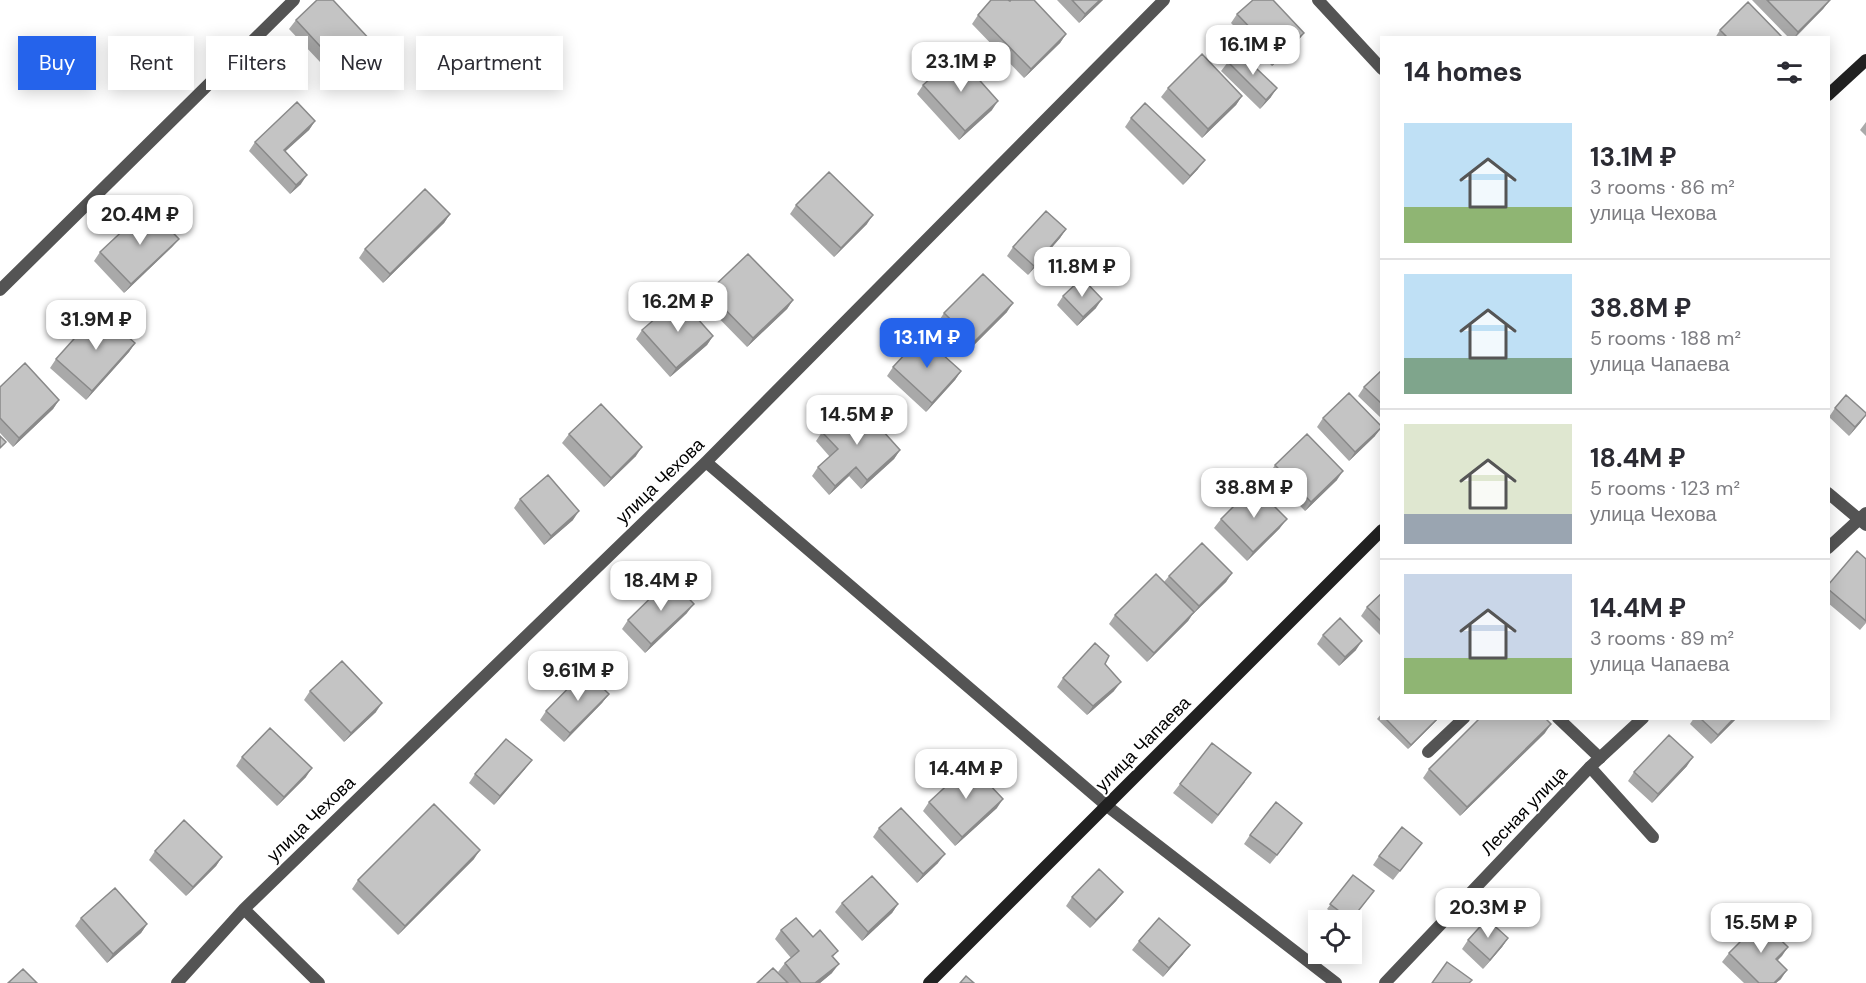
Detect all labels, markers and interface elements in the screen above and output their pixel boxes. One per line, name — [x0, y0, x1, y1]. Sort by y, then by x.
pin: 16.1M ₽ — [1198, 25, 1308, 76]
text: 16.1M ₽ — [1220, 31, 1286, 57]
chip: Buy — [18, 36, 96, 90]
chip: Rent — [108, 36, 194, 90]
chip: Filters — [206, 36, 308, 90]
chip: New — [320, 36, 404, 90]
chip: Apartment — [416, 36, 563, 90]
pin: 23.1M ₽ — [906, 42, 1016, 93]
text: 23.1M ₽ — [926, 48, 996, 74]
text: 14 homes — [1404, 55, 1522, 89]
icon: filters — [1773, 56, 1806, 89]
text: 13.1M ₽ — [1590, 140, 1676, 174]
icon: home — [1452, 147, 1524, 219]
text: 3 rooms · 86 m² — [1590, 174, 1735, 200]
pin: 20.4M ₽ — [85, 195, 195, 246]
text: улица Чехова — [1590, 200, 1717, 226]
text: 20.4M ₽ — [101, 201, 179, 227]
pin: 11.8M ₽ — [1027, 247, 1137, 298]
text: 11.8M ₽ — [1048, 253, 1116, 279]
pin: 16.2M ₽ — [623, 282, 733, 333]
text: 16.2M ₽ — [642, 288, 714, 314]
text: 38.8M ₽ — [1590, 291, 1691, 325]
icon: home — [1452, 298, 1524, 370]
pin: 31.9M ₽ — [41, 300, 151, 351]
text: 31.9M ₽ — [60, 306, 132, 332]
pin: 13.1M ₽ — [872, 318, 982, 369]
text: 13.1M ₽ — [894, 324, 960, 350]
text: 5 rooms · 188 m² — [1590, 325, 1741, 351]
text: улица Чапаева — [1590, 351, 1729, 377]
pin: 14.5M ₽ — [802, 395, 912, 446]
text: 14.5M ₽ — [820, 401, 894, 427]
street label: улица Чехова — [611, 432, 710, 529]
text: 18.4M ₽ — [1590, 441, 1686, 475]
icon: home — [1452, 448, 1524, 520]
pin: 38.8M ₽ — [1199, 468, 1309, 519]
text: 38.8M ₽ — [1215, 474, 1293, 500]
text: 5 rooms · 123 m² — [1590, 475, 1740, 501]
text: улица Чехова — [1590, 501, 1717, 527]
pin: 18.4M ₽ — [606, 561, 716, 612]
text: 18.4M ₽ — [624, 567, 698, 593]
text: 14.4M ₽ — [1590, 591, 1686, 625]
icon: home — [1452, 598, 1524, 670]
text: 3 rooms · 89 m² — [1590, 625, 1734, 651]
pin: 9.61M ₽ — [523, 651, 633, 702]
text: улица Чапаева — [1590, 651, 1729, 677]
text: 9.61M ₽ — [542, 657, 614, 683]
street label: улица Чапаева — [1090, 690, 1197, 797]
pin: 14.4M ₽ — [911, 749, 1021, 800]
text: 14.4M ₽ — [929, 755, 1003, 781]
street label: Лесная улица — [1475, 761, 1573, 861]
street label: улица Чехова — [262, 770, 361, 867]
pin: 20.3M ₽ — [1433, 888, 1543, 939]
text: 20.3M ₽ — [1449, 894, 1527, 920]
pin: 15.5M ₽ — [1706, 903, 1816, 954]
text: 15.5M ₽ — [1725, 909, 1797, 935]
map controls — [1308, 910, 1362, 964]
button: locate — [1308, 910, 1362, 964]

